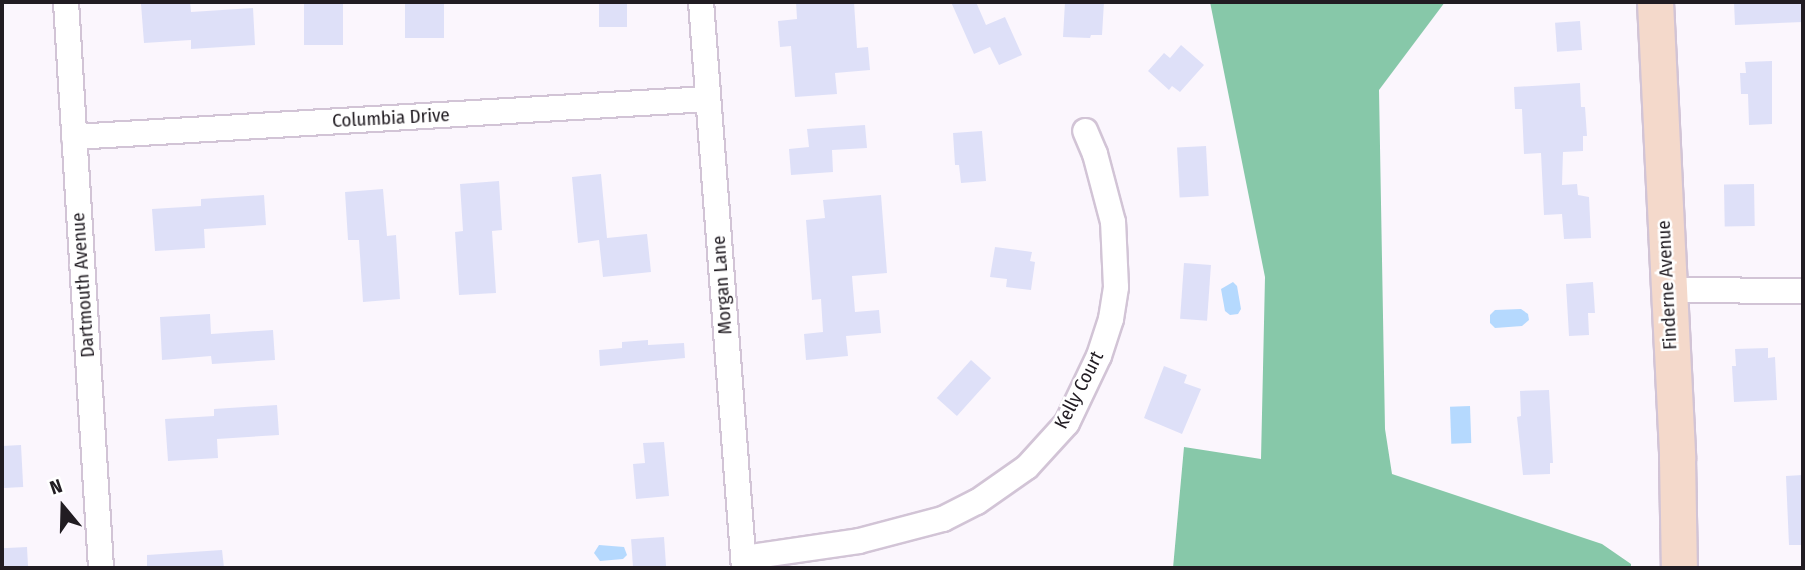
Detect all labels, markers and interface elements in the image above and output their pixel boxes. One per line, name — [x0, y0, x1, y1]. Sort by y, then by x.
street label: Columbia Drive — [332, 104, 450, 132]
street label: Dartmouth Avenue — [67, 212, 99, 358]
street label: Finderne Avenue — [1652, 220, 1682, 350]
street label: Morgan Lane — [707, 235, 737, 335]
street label: Kelly Court — [1050, 347, 1108, 433]
north arrow — [28, 472, 98, 542]
text: N — [47, 474, 65, 499]

